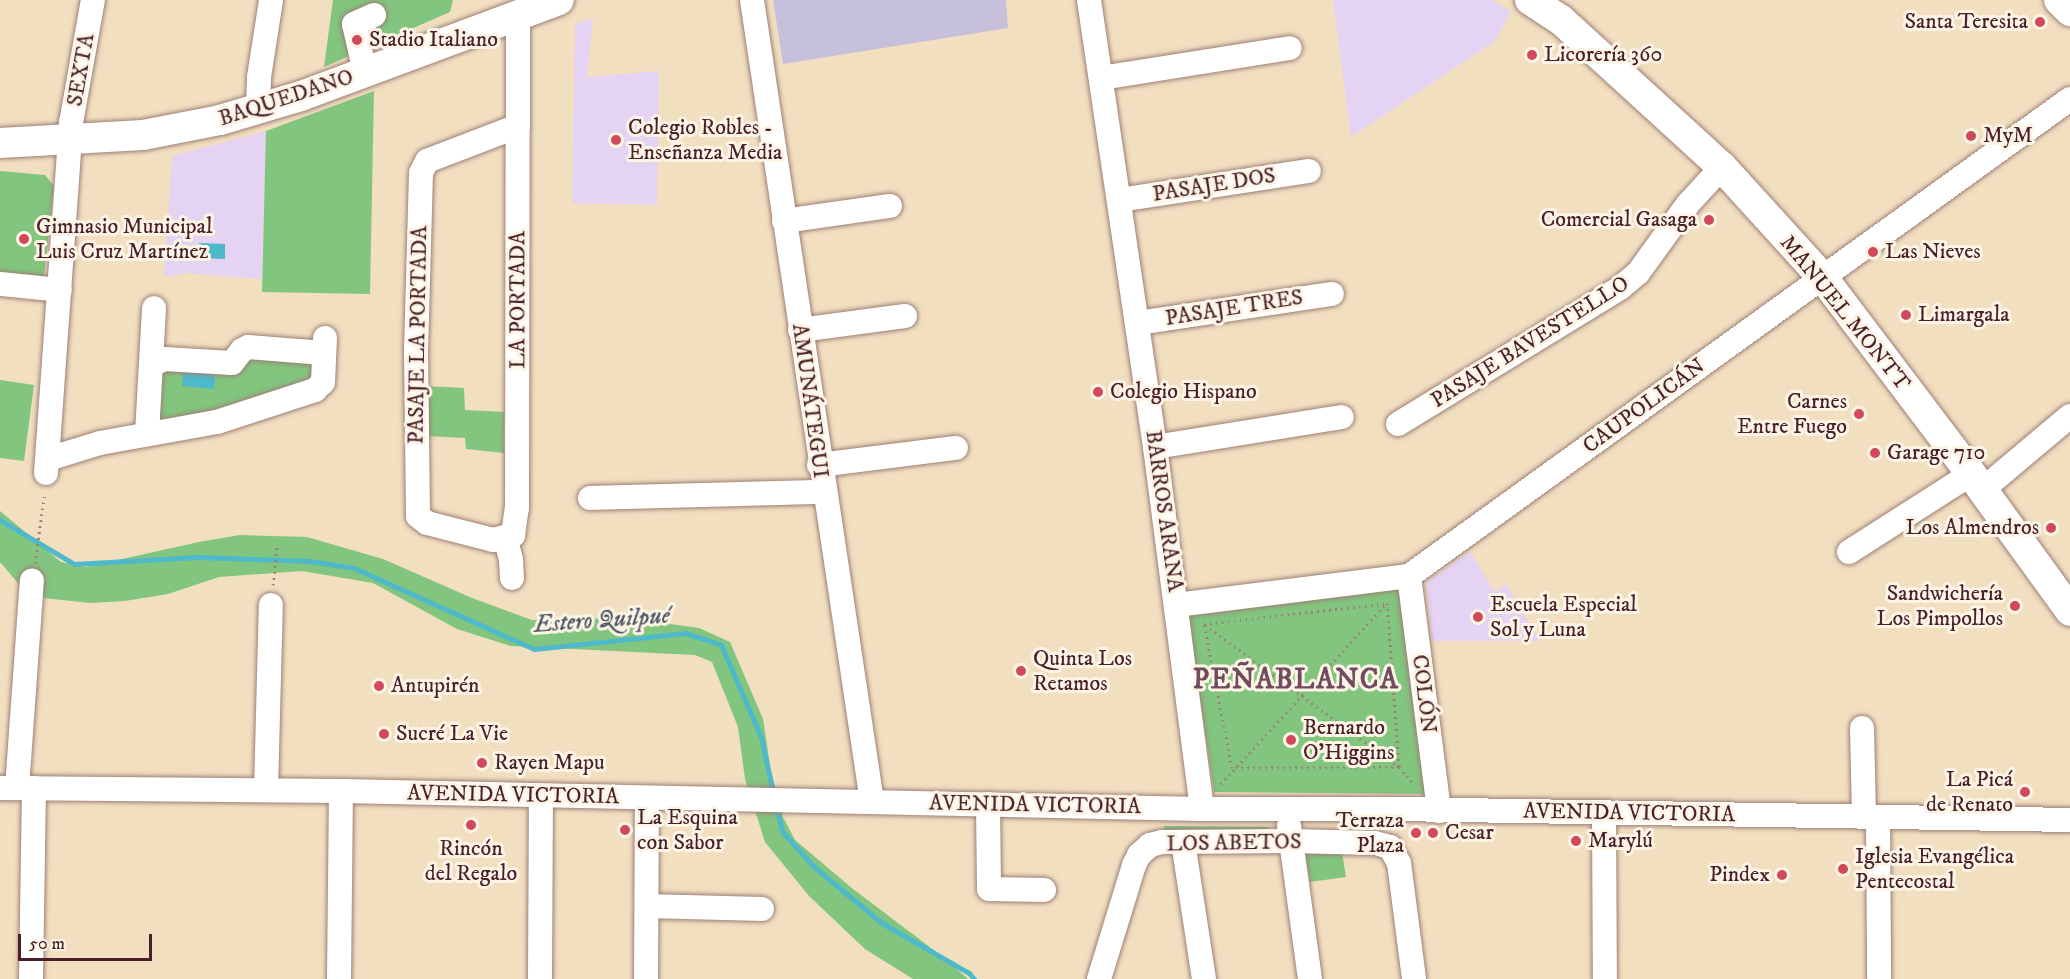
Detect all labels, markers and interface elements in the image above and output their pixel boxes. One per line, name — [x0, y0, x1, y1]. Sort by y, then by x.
place label: Santa Teresita — [1904, 9, 2028, 35]
marker: Santa Teresita — [2033, 15, 2047, 29]
place label: Stadio Italiano — [369, 27, 498, 53]
street label: SEXTA — [62, 32, 100, 108]
marker: Stadio Italiano — [350, 33, 364, 47]
place label: Licorería 360 — [1544, 42, 1662, 68]
marker: Licorería 360 — [1525, 48, 1539, 62]
street label: BAQUEDANO — [215, 64, 357, 132]
place label: Colegio Robles - Enseñanza Media — [628, 114, 782, 166]
place label: MyM — [1983, 123, 2033, 149]
marker: MyM — [1964, 129, 1978, 143]
marker: Colegio Robles - Enseñanza Media — [609, 133, 623, 147]
street label: PASAJE DOS — [1151, 162, 1277, 208]
place label: Comercial Gasaga — [1541, 207, 1697, 233]
place label: Gimnasio Municipal Luis Cruz Martínez — [36, 213, 213, 264]
marker: Comercial Gasaga — [1702, 213, 1716, 227]
street label: PASAJE LA PORTADA — [403, 226, 433, 444]
street label: MANUEL MONTT — [1774, 230, 1916, 396]
street label: LA PORTADA — [505, 231, 531, 369]
marker: Gimnasio Municipal Luis Cruz Martínez — [17, 232, 31, 246]
place label: Las Nieves — [1885, 239, 1981, 265]
marker: Las Nieves — [1866, 245, 1880, 259]
street label: PASAJE BAVESTELLO — [1426, 270, 1634, 414]
street label: PASAJE TRES — [1163, 284, 1305, 332]
place label: Limargala — [1918, 302, 2010, 328]
marker: Limargala — [1899, 308, 1913, 322]
street label: AMUNÁTEGUI — [786, 322, 834, 480]
street label: CAUPOLICÁN — [1578, 353, 1710, 459]
place label: Colegio Hispano — [1110, 379, 1257, 405]
marker: Colegio Hispano — [1091, 385, 1105, 399]
place label: Carnes Entre Fuego — [1737, 388, 1847, 440]
marker: Carnes Entre Fuego — [1852, 407, 1866, 421]
street label: BARROS ARANA — [1140, 428, 1188, 594]
place label: Garage 710 — [1887, 440, 1985, 466]
marker: Garage 710 — [1868, 446, 1882, 460]
place label: Los Almendros — [1906, 515, 2039, 541]
marker: Los Almendros — [2044, 521, 2058, 535]
place label: Sandwichería Los Pimpollos — [1877, 580, 2003, 632]
place label: Escuela Especial Sol y Luna — [1490, 591, 1637, 642]
marker: Sandwichería Los Pimpollos — [2008, 599, 2022, 613]
water label: Estero Quilpué — [533, 602, 671, 640]
marker: Escuela Especial Sol y Luna — [1471, 610, 1485, 624]
place label: Quinta Los Retamos — [1033, 645, 1132, 696]
street label: COLÓN — [1406, 653, 1442, 735]
district label: PEÑABLANCA — [1193, 663, 1399, 697]
marker: Quinta Los Retamos — [1014, 664, 1028, 678]
place label: Antupirén — [391, 673, 480, 699]
marker: Antupirén — [372, 679, 386, 693]
place label: Bernardo O'Higgins — [1303, 714, 1394, 766]
place label: Sucré La Vie — [396, 721, 508, 747]
marker: Sucré La Vie — [377, 727, 391, 741]
marker: Bernardo O'Higgins — [1284, 733, 1298, 747]
place label: Rayen Mapu — [494, 750, 605, 776]
marker: Rayen Mapu — [475, 756, 489, 770]
place label: La Picá de Renato — [1926, 766, 2013, 818]
street label: AVENIDA VICTORIA — [407, 780, 619, 810]
marker: La Picá de Renato — [2018, 785, 2032, 799]
street label: AVENIDA VICTORIA — [929, 790, 1141, 820]
street label: AVENIDA VICTORIA — [1523, 798, 1735, 828]
place label: La Esquina con Sabor — [637, 804, 738, 855]
place label: Terraza Plaza — [1336, 807, 1404, 858]
marker: Rincón del Regalo — [464, 818, 478, 832]
place label: Cesar — [1445, 820, 1494, 846]
marker: La Esquina con Sabor — [618, 823, 632, 837]
marker: Terraza Plaza — [1409, 826, 1423, 840]
marker: Cesar — [1426, 826, 1440, 840]
place label: Marylú — [1588, 828, 1653, 854]
street label: LOS ABETOS — [1166, 829, 1302, 857]
marker: Marylú — [1569, 834, 1583, 848]
place label: Rincón del Regalo — [425, 835, 517, 886]
place label: Iglesia Evangélica Pentecostal — [1855, 843, 2014, 894]
place label: Pindex — [1709, 862, 1770, 888]
marker: Iglesia Evangélica Pentecostal — [1836, 862, 1850, 876]
marker: Pindex — [1775, 868, 1789, 882]
scale bar — [21, 922, 154, 960]
text: 50 m — [29, 933, 65, 955]

